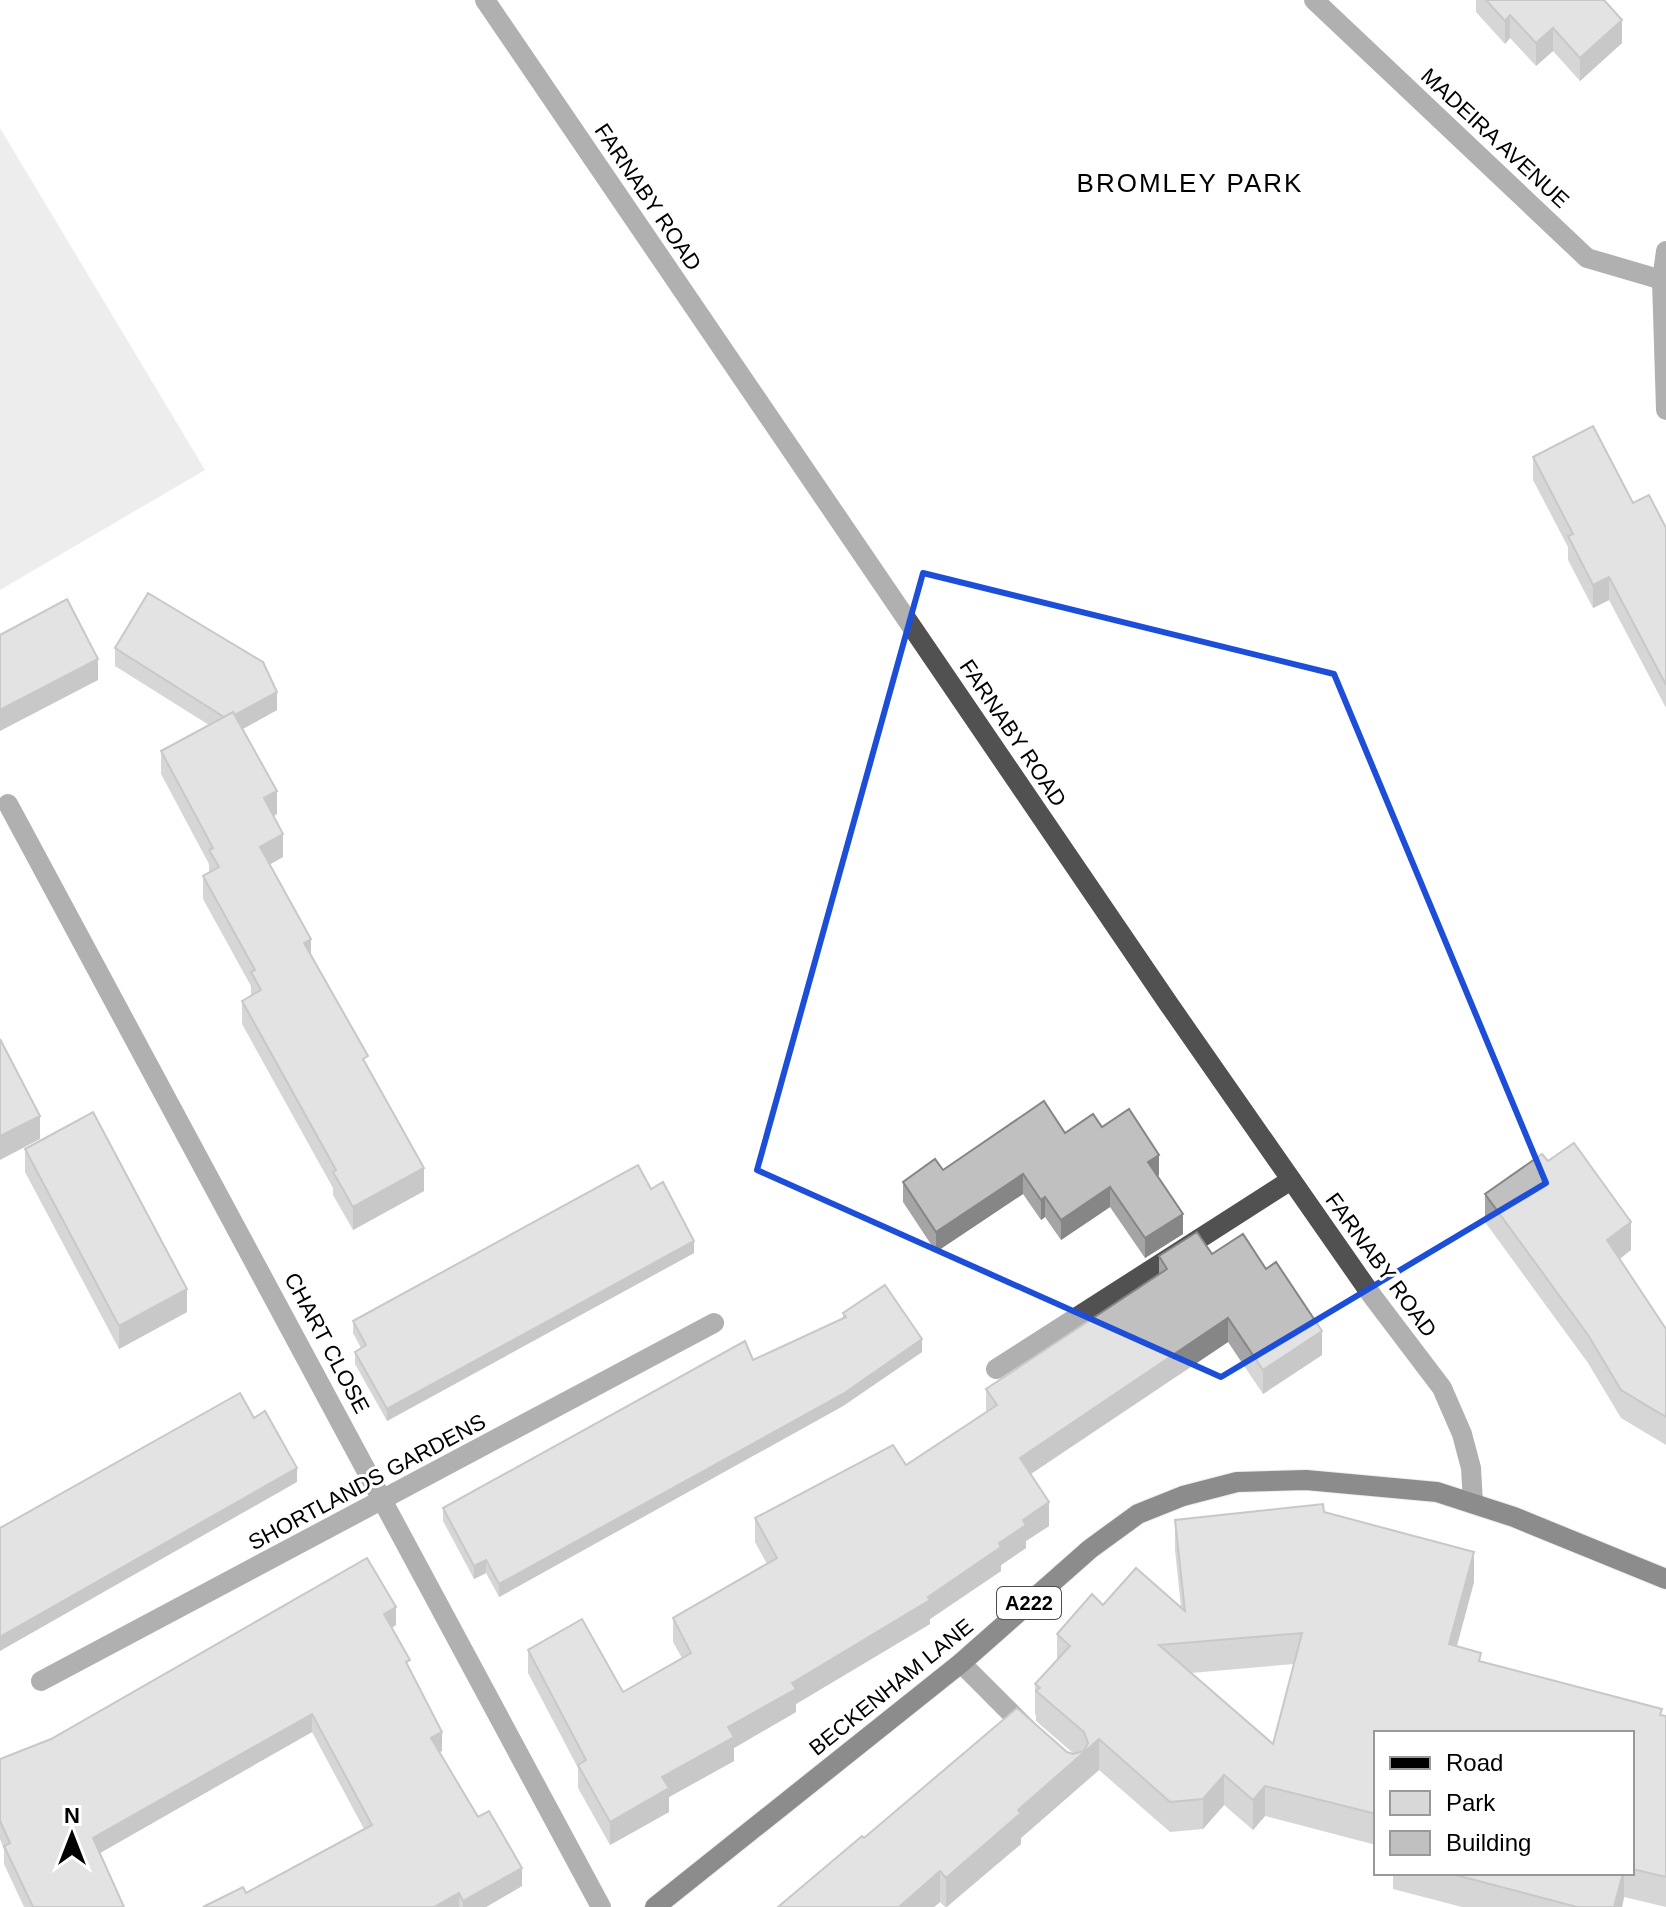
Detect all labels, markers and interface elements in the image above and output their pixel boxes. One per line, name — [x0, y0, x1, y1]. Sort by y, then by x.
street label: MADEIRA AVENUE — [1416, 63, 1574, 213]
street label: FARNABY ROAD — [590, 119, 706, 275]
district label: BROMLEY PARK — [1077, 168, 1303, 198]
street label: FARNABY ROAD — [955, 655, 1071, 811]
street label: FARNABY ROAD — [1320, 1188, 1442, 1342]
street label: CHART CLOSE — [279, 1268, 375, 1418]
street label: SHORTLANDS GARDENS — [244, 1409, 490, 1555]
road number: A222 — [997, 1587, 1061, 1619]
street label: BECKENHAM LANE — [804, 1613, 978, 1761]
legend — [1374, 1731, 1634, 1875]
text: Road — [1446, 1749, 1503, 1776]
text: Park — [1446, 1789, 1496, 1816]
north arrow — [32, 1795, 112, 1875]
text: N — [64, 1803, 80, 1828]
text: Building — [1446, 1829, 1531, 1856]

